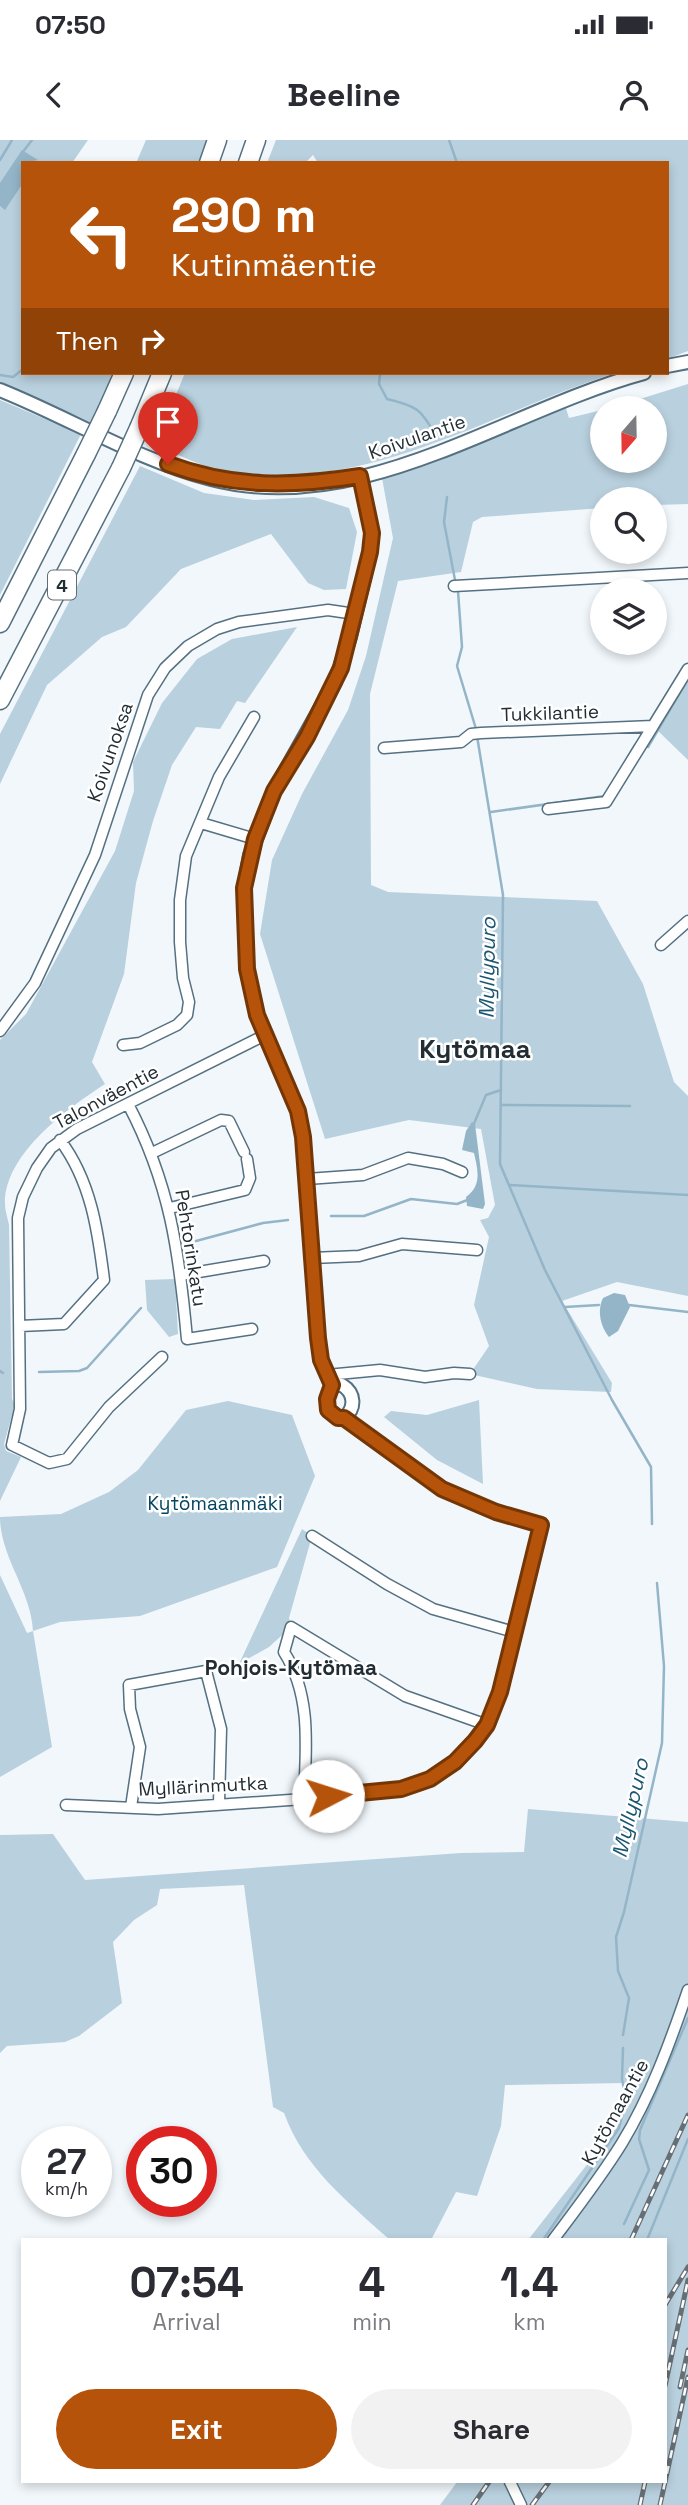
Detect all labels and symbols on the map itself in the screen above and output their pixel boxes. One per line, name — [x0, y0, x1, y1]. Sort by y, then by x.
pin — [138, 392, 198, 464]
north arrow — [590, 396, 667, 472]
street label: Koivulantie — [365, 409, 469, 465]
road number: 4 — [48, 570, 76, 600]
street label: Koivunoksa — [81, 699, 139, 805]
street label: Tukkilantie — [501, 699, 599, 727]
water label: Myllypuro — [473, 916, 501, 1019]
district label: Kytömaa — [419, 1032, 531, 1066]
street label: Talonväentie — [49, 1059, 163, 1135]
street label: Pehtorinkatu — [169, 1188, 213, 1308]
park label: Kytömaanmäki — [147, 1491, 283, 1516]
district label: Pohjois-Kytömaa — [205, 1654, 377, 1681]
water label: Myllypuro — [605, 1755, 655, 1860]
position arrow — [291, 1759, 365, 1833]
street label: Myllärinmutka — [138, 1770, 268, 1802]
street label: Kytömaantie — [576, 2055, 654, 2169]
speed limit sign: 30 — [126, 2126, 217, 2217]

